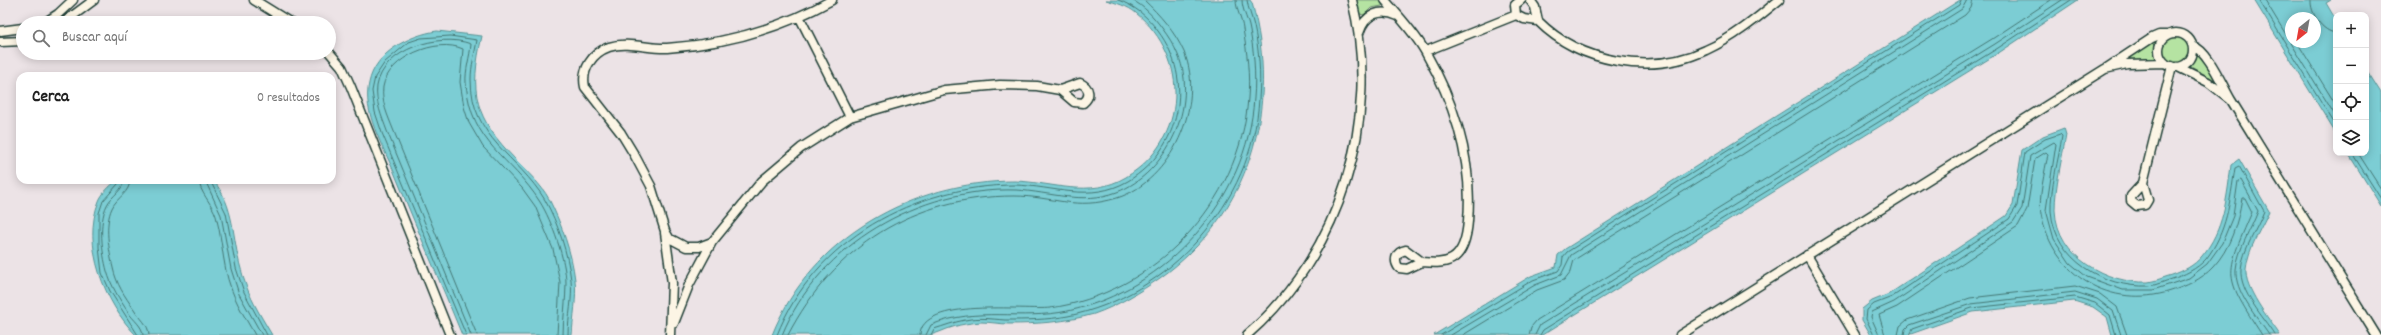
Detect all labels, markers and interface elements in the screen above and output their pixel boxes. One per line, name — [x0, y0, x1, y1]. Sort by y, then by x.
north arrow — [2285, 12, 2321, 48]
map controls — [2333, 12, 2369, 156]
button: + — [2333, 12, 2369, 48]
search box — [16, 16, 336, 60]
icon: search — [30, 27, 52, 49]
text: Buscar aquí — [62, 27, 127, 49]
button: − — [2333, 48, 2369, 84]
button: locate — [2333, 84, 2369, 120]
text: Cerca — [32, 86, 69, 110]
text: 0 resultados — [257, 89, 320, 108]
button: layers — [2333, 120, 2369, 156]

